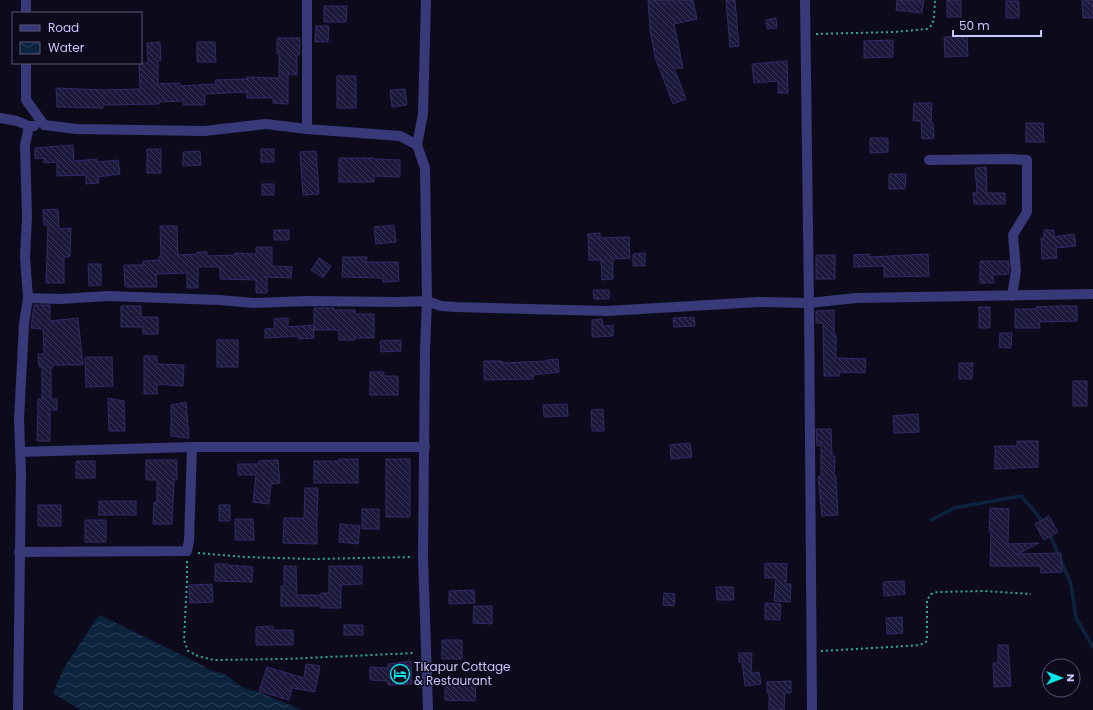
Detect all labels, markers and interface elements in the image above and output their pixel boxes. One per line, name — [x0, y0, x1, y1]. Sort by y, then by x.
legend — [12, 12, 142, 64]
scale bar — [953, 12, 1041, 38]
text: 50 m — [959, 17, 990, 34]
text: Road — [48, 19, 79, 36]
text: Water — [48, 39, 85, 56]
place label: Tikapur Cottage & Restaurant — [414, 658, 511, 689]
north arrow — [1041, 658, 1081, 698]
hotel icon: Tikapur Cottage & Restaurant — [389, 663, 411, 685]
text: N — [1063, 674, 1079, 682]

